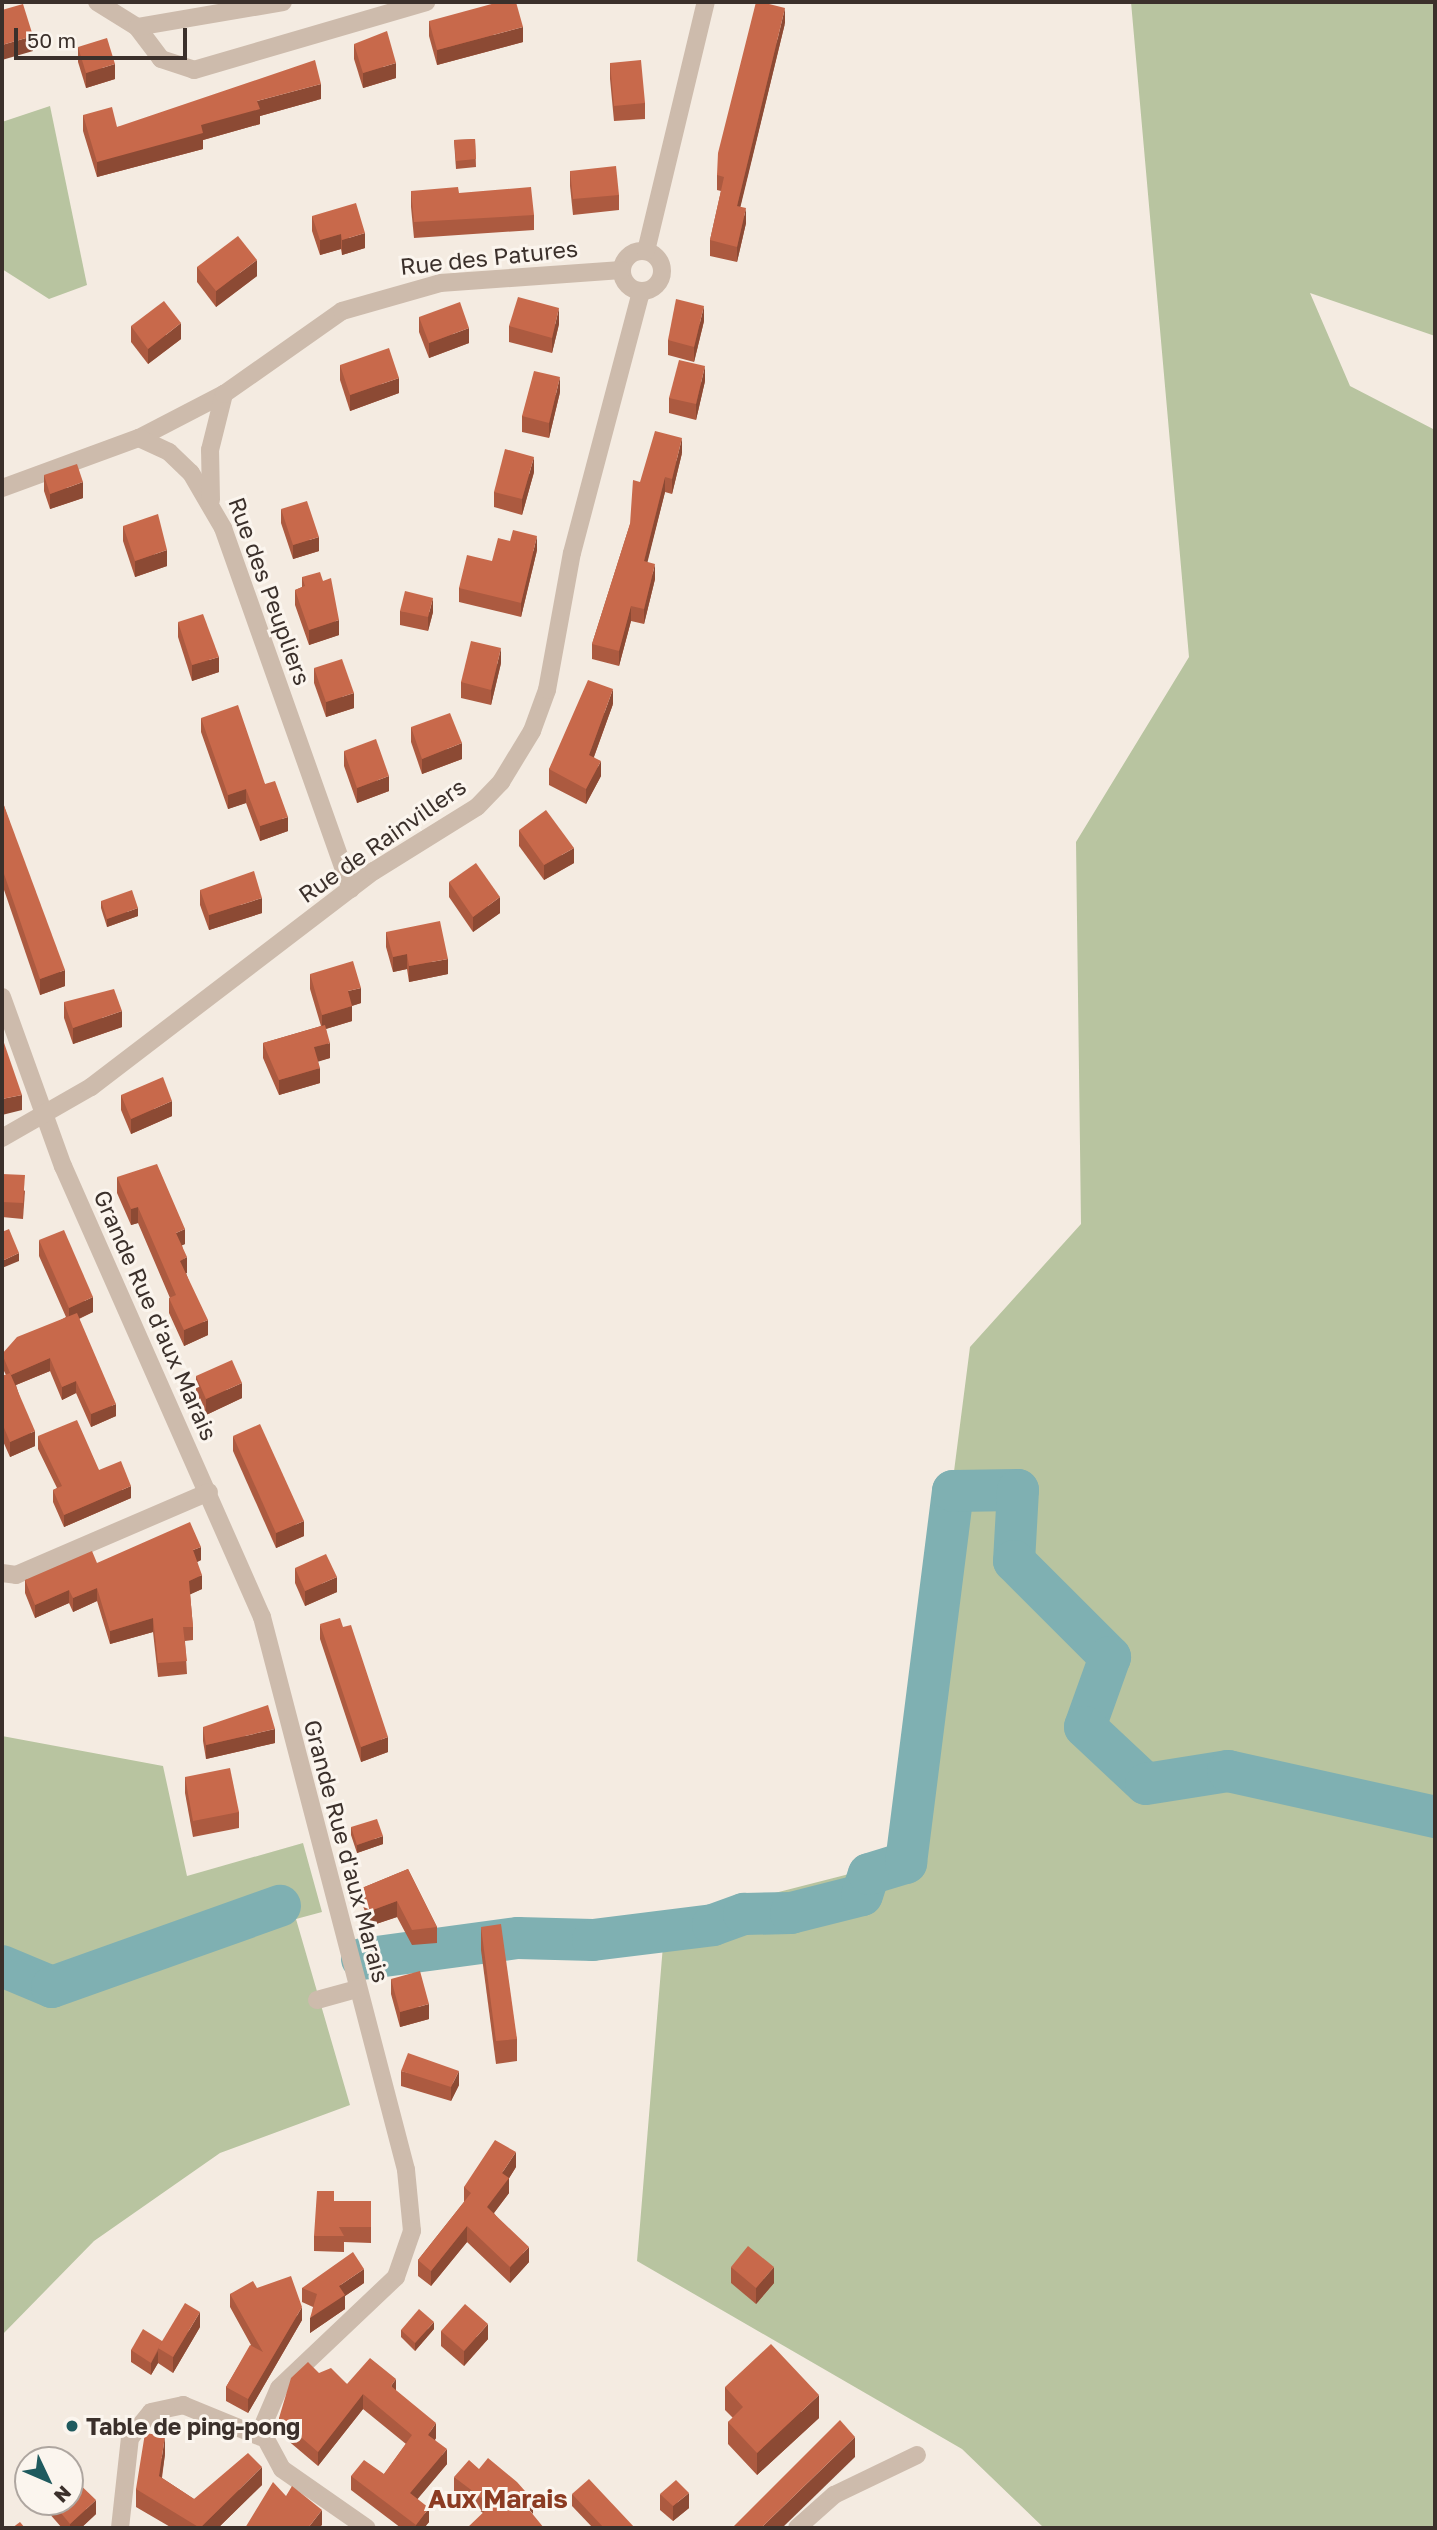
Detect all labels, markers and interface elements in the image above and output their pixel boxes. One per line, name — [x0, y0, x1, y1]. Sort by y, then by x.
scale bar — [18, 14, 191, 58]
text: 50 m — [27, 27, 76, 53]
street label: Rue des Patures — [399, 234, 579, 280]
street label: Rue des Peupliers — [223, 493, 317, 689]
street label: Rue de Rainvillers — [293, 772, 471, 908]
street label: Grande Rue d'aux Marais — [88, 1186, 224, 1444]
street label: Grande Rue d'aux Marais — [299, 1717, 395, 1985]
place label: Table de ping-pong — [86, 2412, 300, 2440]
marker: Table de ping-pong — [64, 2418, 80, 2434]
north arrow — [14, 2446, 84, 2516]
text: N — [50, 2481, 76, 2508]
district label: Aux Marais — [428, 2483, 568, 2515]

